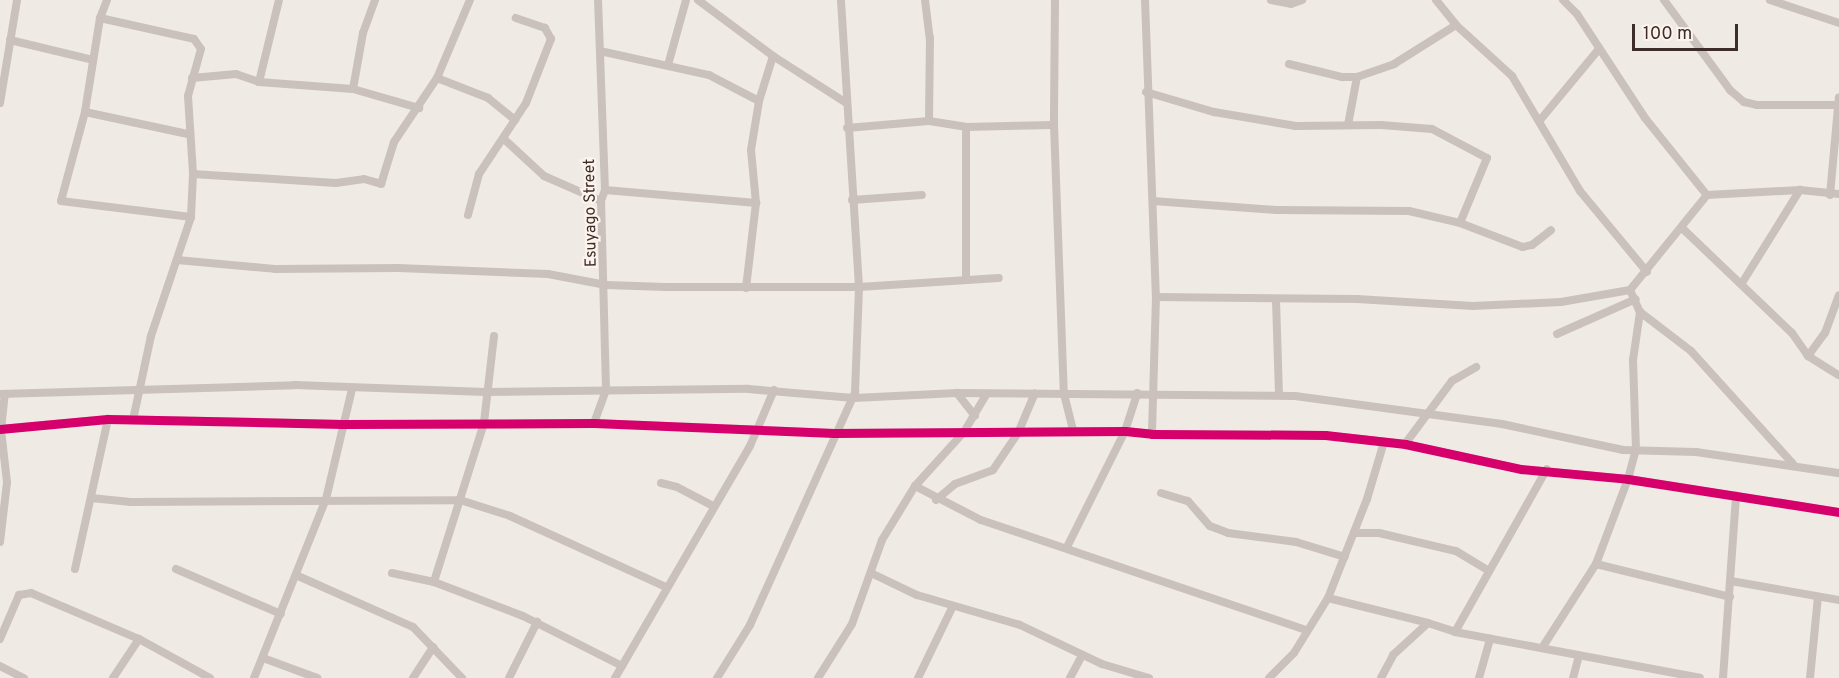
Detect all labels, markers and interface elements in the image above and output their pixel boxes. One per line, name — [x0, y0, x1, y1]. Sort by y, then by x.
scale bar — [1635, 12, 1742, 50]
text: 100 m — [1643, 23, 1692, 46]
street label: Esuyago Street — [580, 159, 602, 267]

